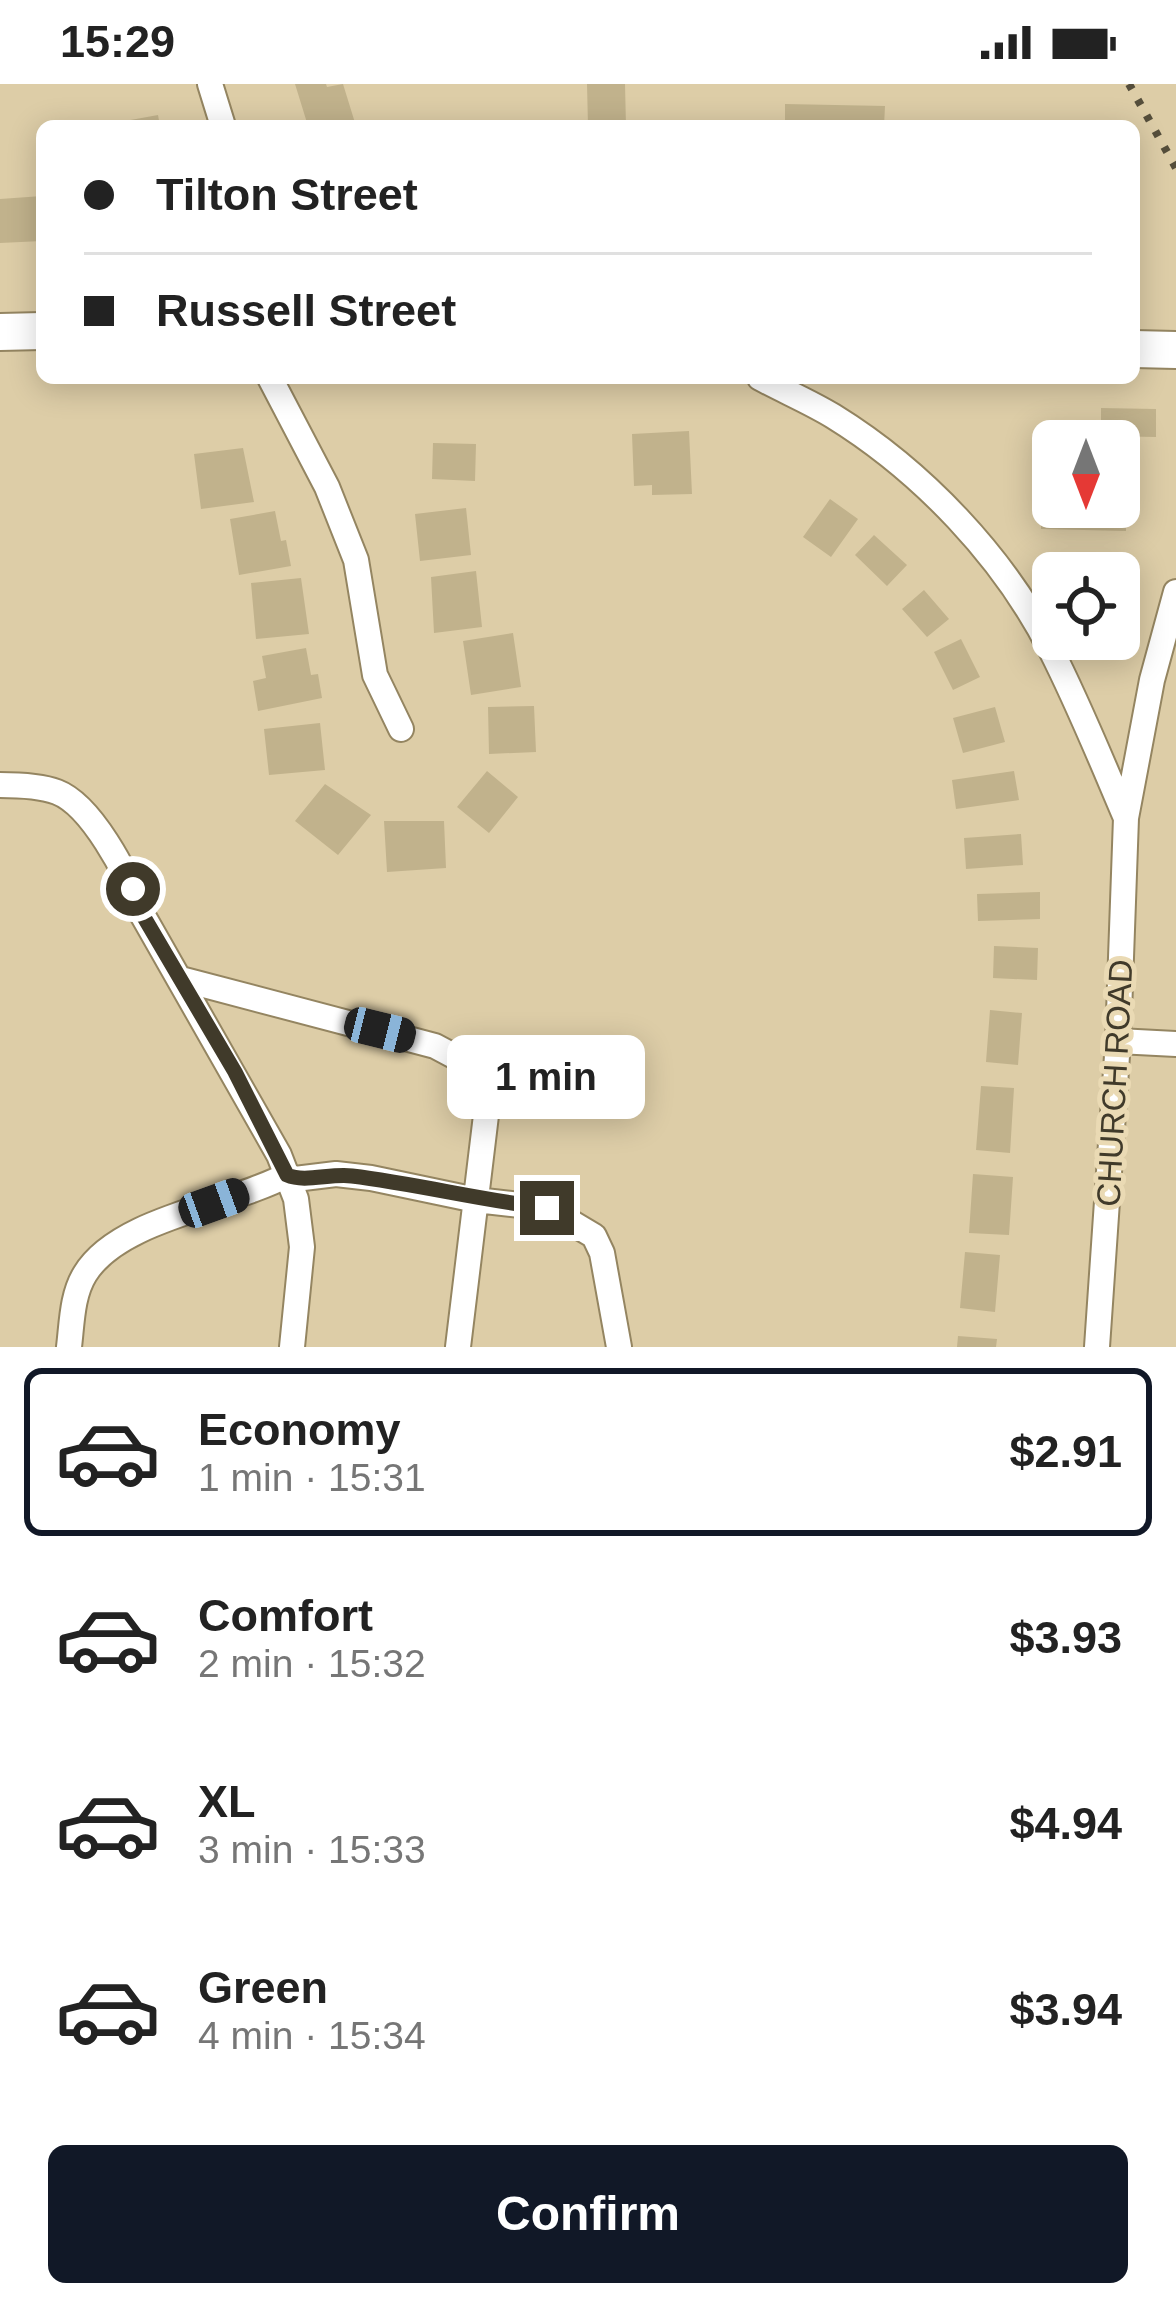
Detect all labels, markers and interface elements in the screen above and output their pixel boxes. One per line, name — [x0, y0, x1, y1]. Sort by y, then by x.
text: 15:29 — [60, 16, 175, 67]
text: Tilton Street — [156, 169, 418, 220]
text: Russell Street — [156, 285, 456, 336]
north arrow — [1032, 420, 1140, 528]
map controls — [1032, 420, 1140, 660]
button: locate — [1032, 552, 1140, 660]
route start — [106, 862, 160, 916]
street label: CHURCH ROAD — [1090, 958, 1139, 1208]
car — [341, 1004, 419, 1056]
callout: 1 min — [448, 1034, 646, 1118]
text: 1 min — [495, 1055, 597, 1098]
car — [174, 1174, 254, 1232]
route end — [520, 1181, 574, 1235]
icon: car — [54, 1398, 162, 1506]
text: Economy — [198, 1404, 401, 1455]
text: $2.91 — [1009, 1426, 1122, 1477]
text: 1 min · 15:31 — [198, 1456, 426, 1499]
icon: car — [54, 1584, 162, 1692]
text: Comfort — [198, 1590, 373, 1641]
text: $3.93 — [1009, 1612, 1122, 1663]
text: 2 min · 15:32 — [198, 1642, 426, 1685]
icon: car — [54, 1770, 162, 1878]
text: XL — [198, 1776, 256, 1827]
text: $4.94 — [1009, 1798, 1122, 1849]
text: 3 min · 15:33 — [198, 1828, 426, 1871]
icon: car — [54, 1956, 162, 2064]
text: Green — [198, 1962, 328, 2013]
text: $3.94 — [1009, 1984, 1122, 2035]
text: 4 min · 15:34 — [198, 2014, 426, 2057]
button: Confirm — [48, 2145, 1128, 2283]

